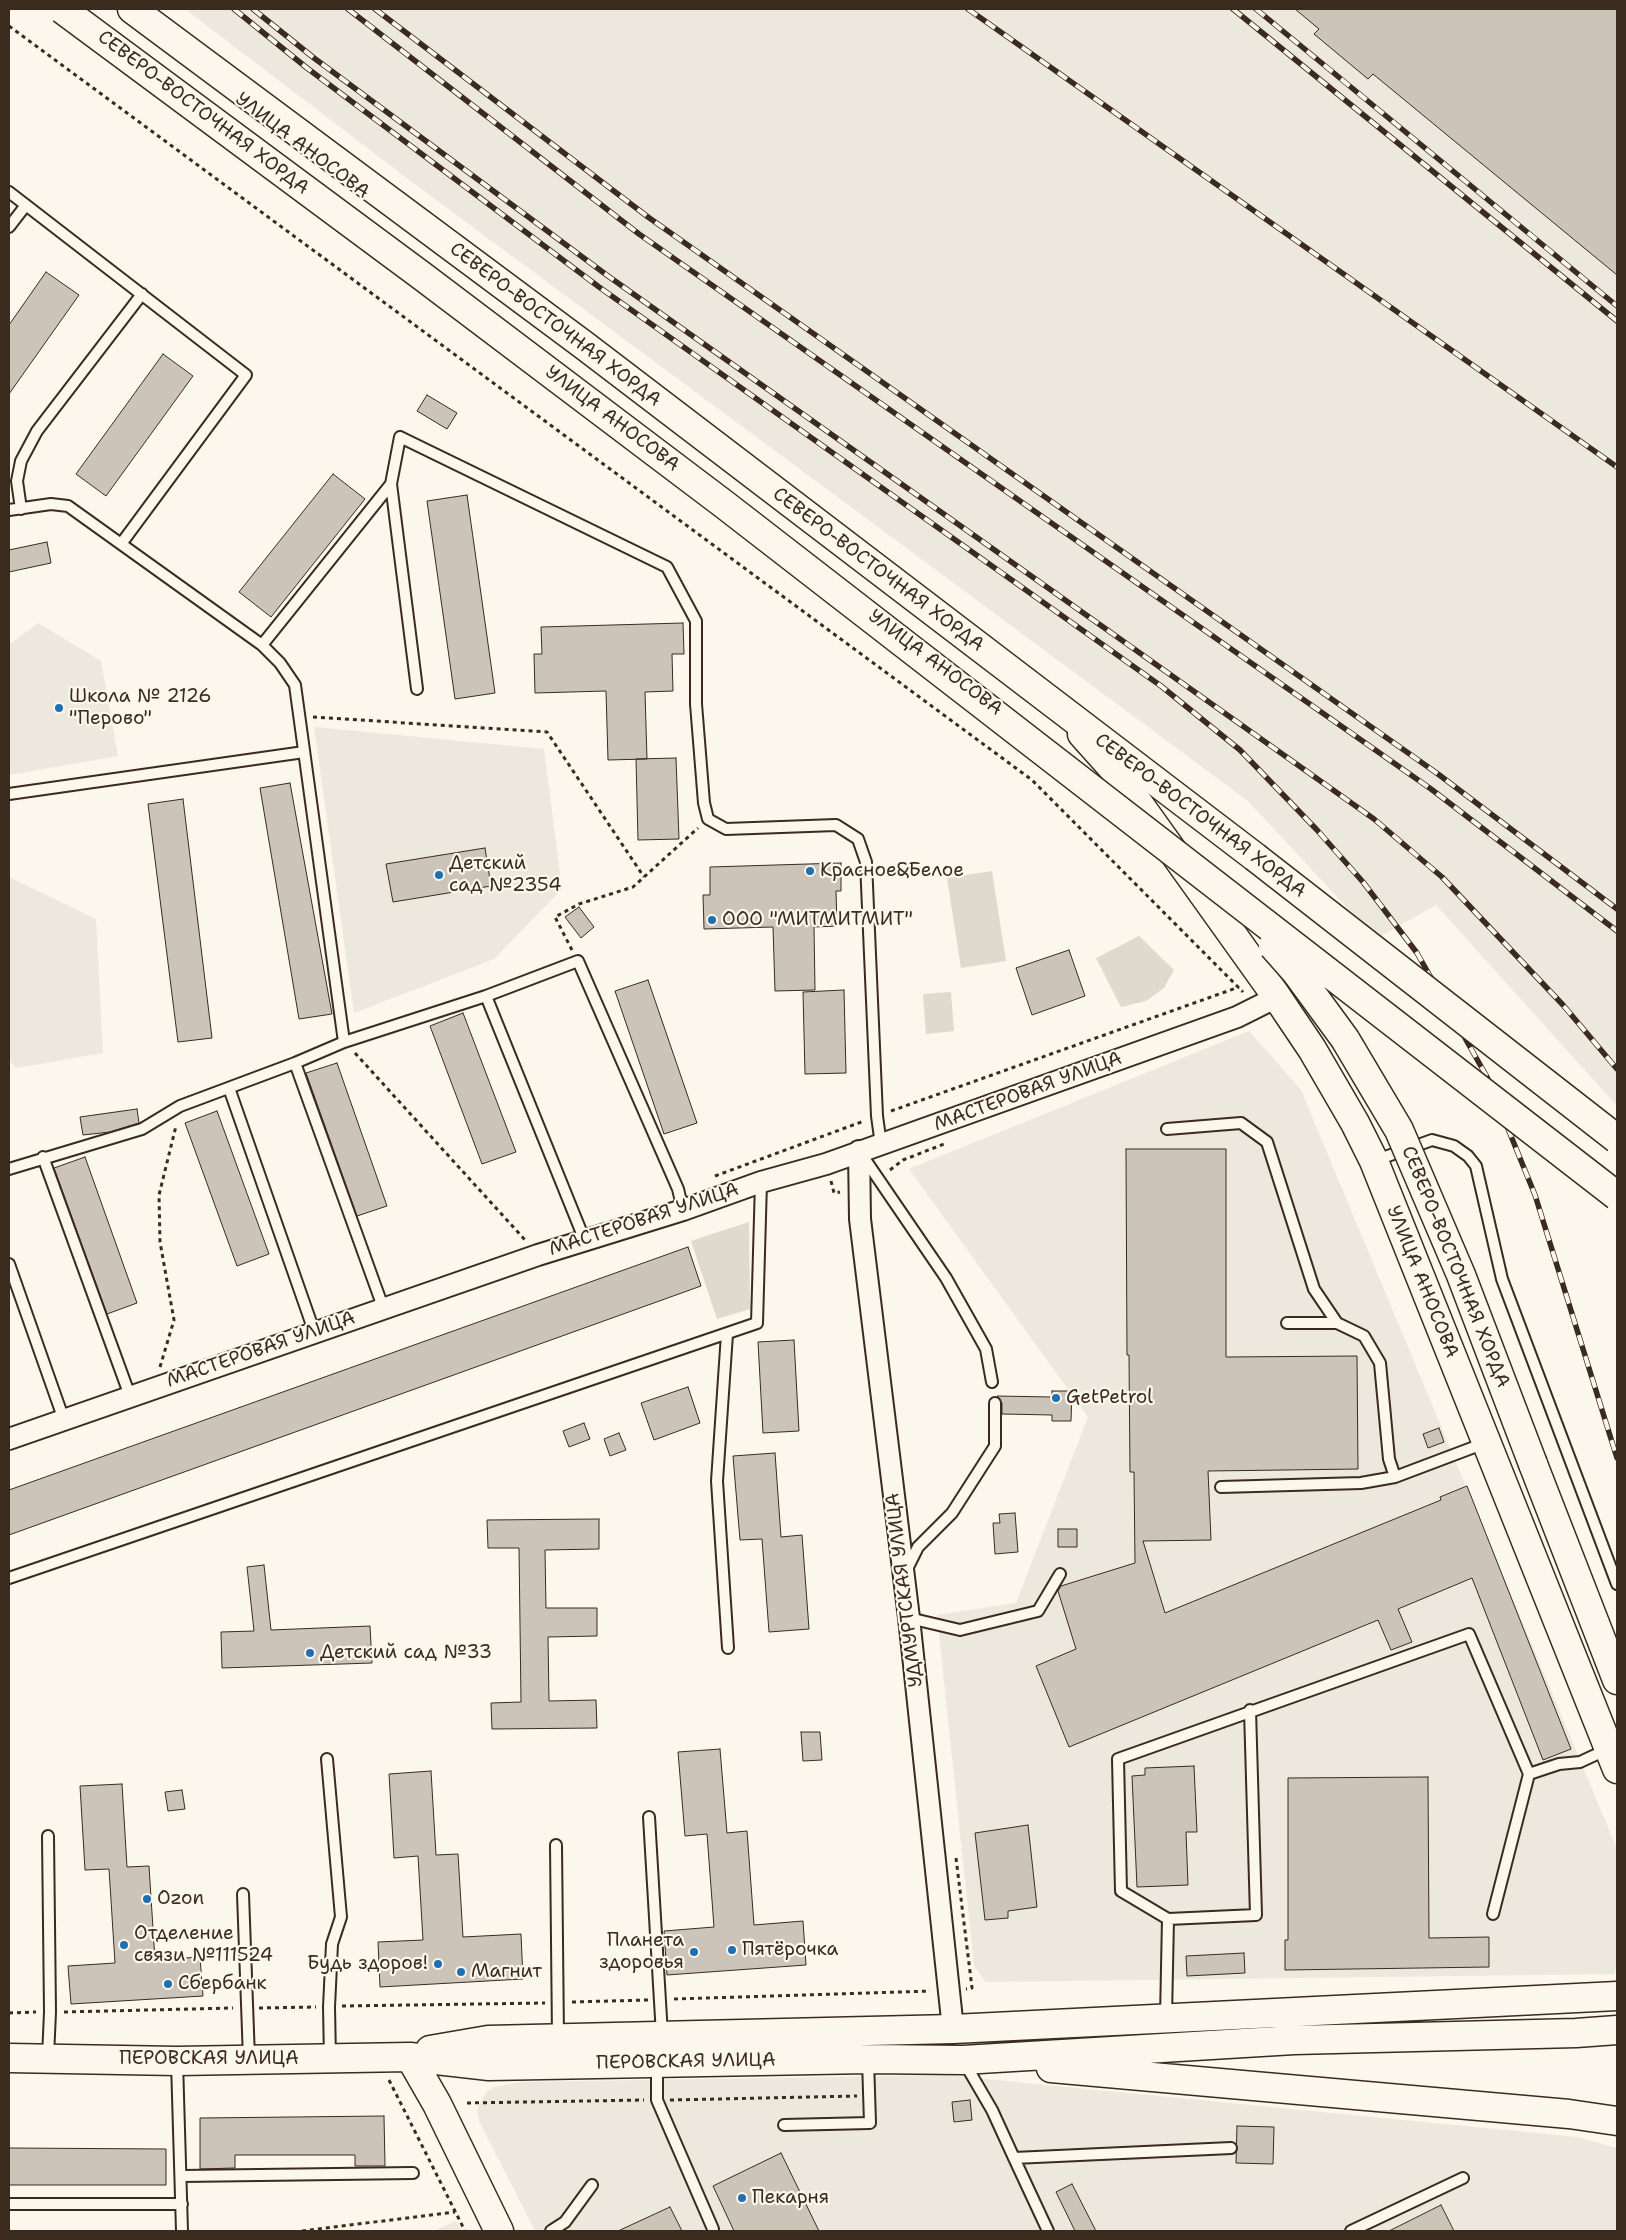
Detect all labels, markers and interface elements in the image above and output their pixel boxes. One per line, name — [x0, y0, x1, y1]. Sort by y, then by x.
street label: СЕВЕРО-ВОСТОЧНАЯ ХОРДА — [93, 26, 313, 200]
street label: УЛИЦА АНОСОВА — [230, 88, 374, 204]
street label: СЕВЕРО-ВОСТОЧНАЯ ХОРДА — [445, 238, 665, 412]
street label: УЛИЦА АНОСОВА — [540, 361, 684, 477]
street label: СЕВЕРО-ВОСТОЧНАЯ ХОРДА — [768, 483, 988, 657]
street label: УЛИЦА АНОСОВА — [863, 605, 1007, 721]
place label: Школа № 2126 "Перово" — [69, 686, 212, 730]
marker: Школа № 2126 "Перово" — [53, 702, 65, 714]
street label: СЕВЕРО-ВОСТОЧНАЯ ХОРДА — [1090, 729, 1310, 903]
place label: Детский сад №2354 — [449, 853, 562, 897]
place label: Красное&Белое — [820, 860, 964, 882]
marker: Красное&Белое — [804, 865, 816, 877]
marker: Детский сад №2354 — [433, 869, 445, 881]
place label: ООО "МИТМИТМИТ" — [722, 909, 913, 931]
marker: ООО "МИТМИТМИТ" — [706, 914, 718, 926]
street label: МАСТЕРОВАЯ УЛИЦА — [931, 1047, 1125, 1137]
street label: СЕВЕРО-ВОСТОЧНАЯ ХОРДА — [1396, 1143, 1514, 1391]
street label: МАСТЕРОВАЯ УЛИЦА — [546, 1179, 742, 1261]
street label: УЛИЦА АНОСОВА — [1381, 1203, 1463, 1361]
street label: МАСТЕРОВАЯ УЛИЦА — [164, 1307, 358, 1393]
place label: GetPetrol — [1066, 1387, 1153, 1409]
marker: GetPetrol — [1050, 1392, 1062, 1404]
street label: УДМУРТСКАЯ УЛИЦА — [882, 1491, 928, 1689]
place label: Детский сад №33 — [320, 1642, 492, 1664]
marker: Детский сад №33 — [304, 1647, 316, 1659]
place label: Ozon — [157, 1888, 204, 1910]
marker: Ozon — [141, 1893, 153, 1905]
place label: Отделение связи №111524 — [134, 1923, 273, 1967]
place label: Планета здоровья — [599, 1930, 684, 1974]
marker: Отделение связи №111524 — [118, 1939, 130, 1951]
place label: Пятёрочка — [742, 1939, 838, 1961]
marker: Пятёрочка — [726, 1944, 738, 1956]
marker: Планета здоровья — [688, 1946, 700, 1958]
place label: Будь здоров! — [307, 1953, 428, 1975]
marker: Будь здоров! — [432, 1958, 444, 1970]
place label: Магнит — [471, 1961, 542, 1983]
marker: Магнит — [455, 1966, 467, 1978]
place label: Сбербанк — [178, 1973, 267, 1995]
marker: Сбербанк — [162, 1978, 174, 1990]
street label: ПЕРОВСКАЯ УЛИЦА — [119, 2048, 299, 2070]
street label: ПЕРОВСКАЯ УЛИЦА — [596, 2049, 776, 2075]
place label: Пекарня — [752, 2187, 829, 2209]
marker: Пекарня — [736, 2192, 748, 2204]

